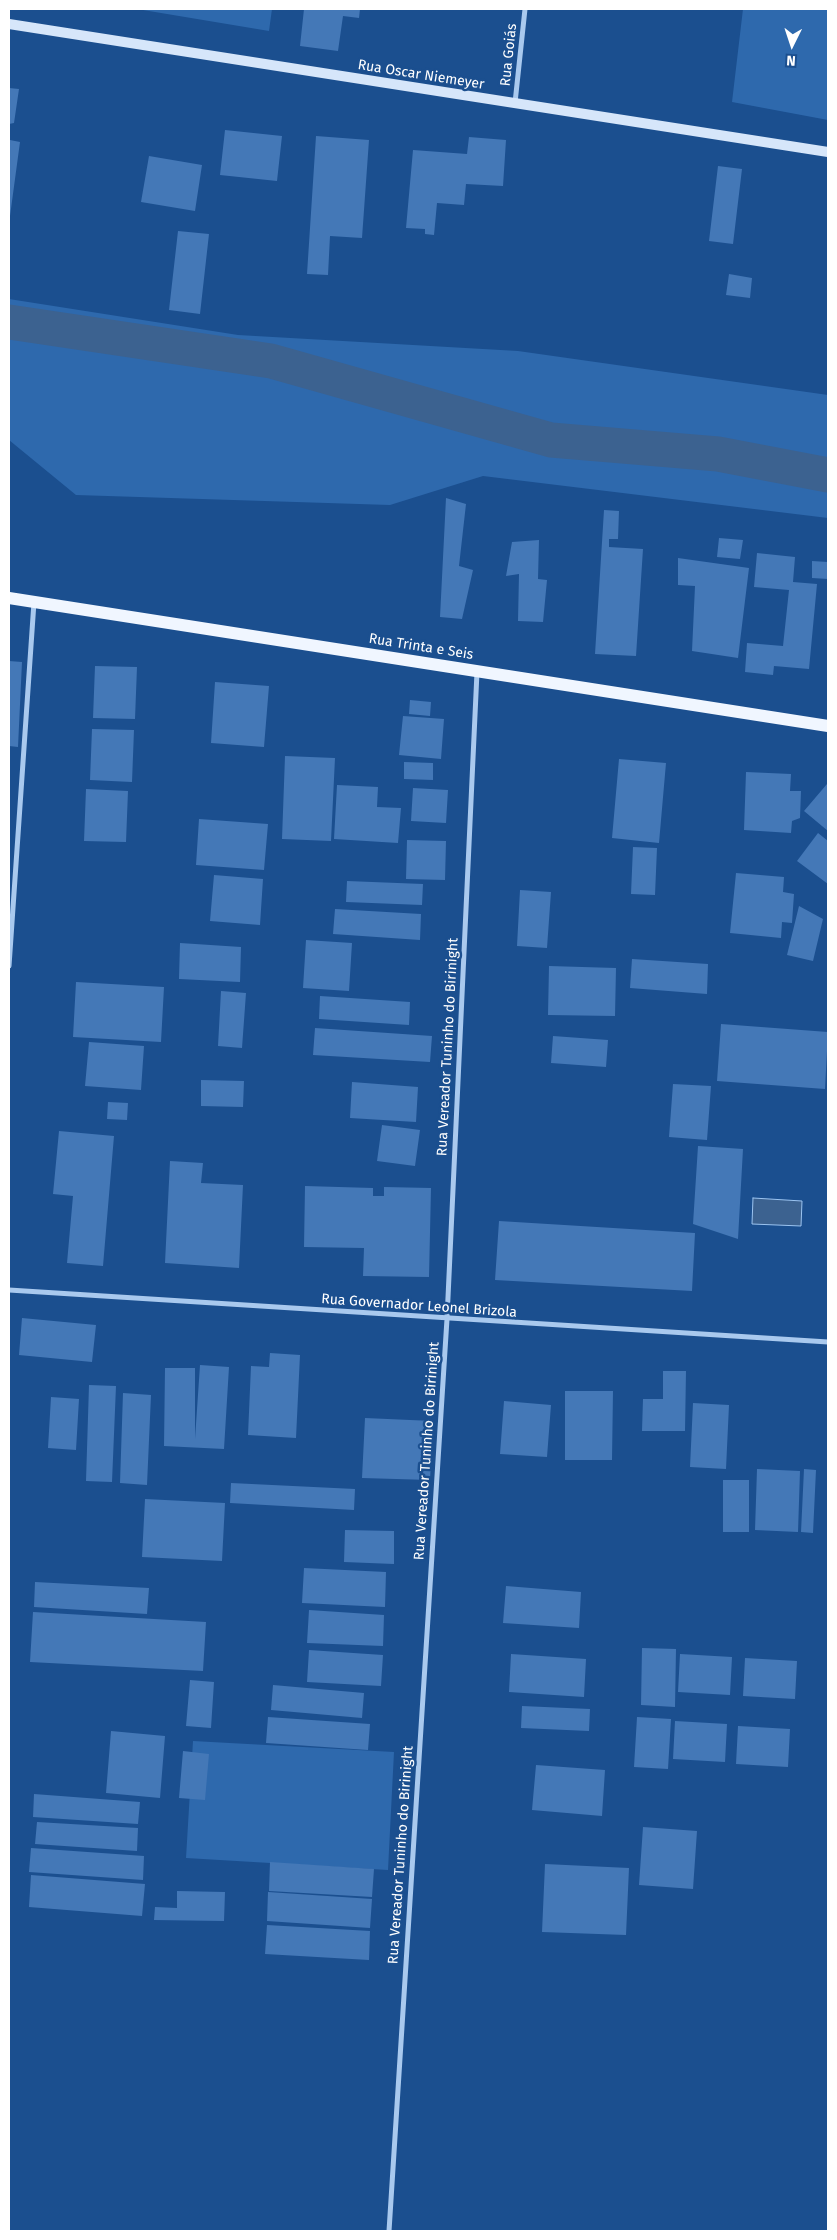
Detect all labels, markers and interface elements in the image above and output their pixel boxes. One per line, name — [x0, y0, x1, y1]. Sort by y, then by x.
north arrow — [767, 20, 817, 70]
street label: Rua Goiás — [497, 23, 521, 87]
text: N — [786, 52, 796, 69]
street label: Rua Oscar Niemeyer — [356, 57, 486, 93]
street label: Rua Trinta e Seis — [367, 630, 475, 664]
street label: Rua Vereador Tuninho do Birinight — [434, 937, 462, 1157]
street label: Rua Governador Leonel Brizola — [321, 1291, 517, 1321]
street label: Rua Vereador Tuninho do Birinight — [411, 1341, 443, 1561]
street label: Rua Vereador Tuninho do Birinight — [385, 1745, 417, 1965]

